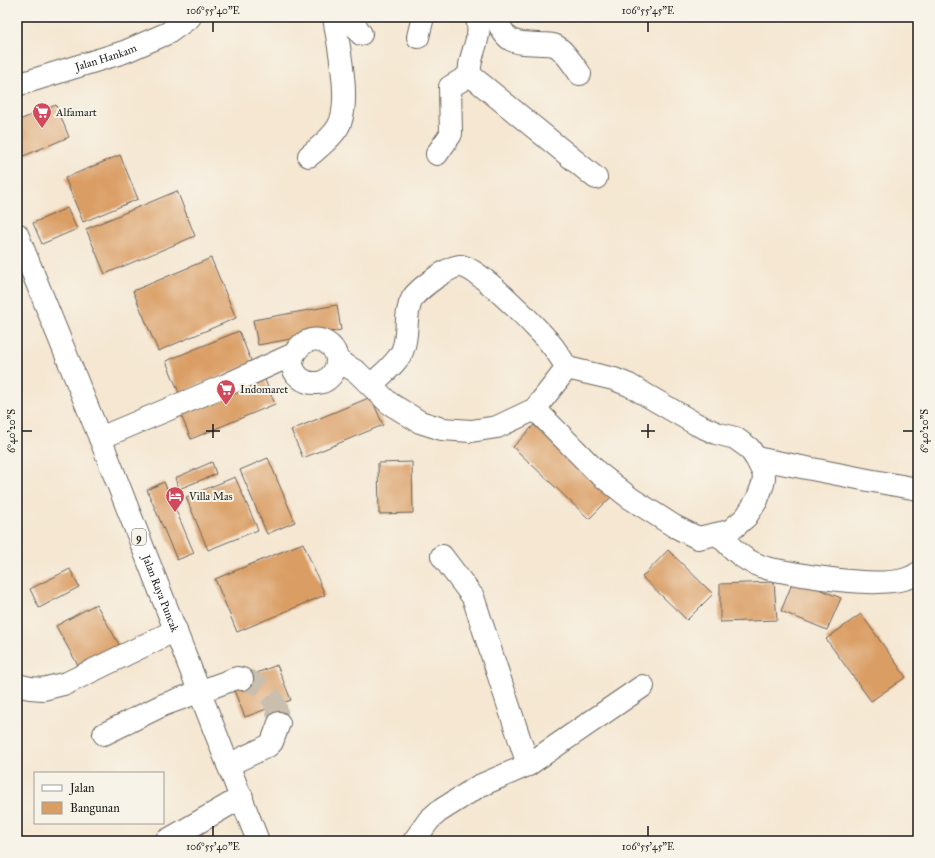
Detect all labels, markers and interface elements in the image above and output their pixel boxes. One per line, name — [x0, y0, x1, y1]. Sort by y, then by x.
text: 106°55'40"E — [186, 5, 240, 17]
text: 106°55'45"E — [622, 5, 674, 17]
street label: Jalan Hankam — [73, 41, 139, 75]
supermarket icon: Alfamart — [31, 101, 53, 129]
place label: Alfamart — [55, 106, 97, 119]
supermarket icon: Indomaret — [215, 378, 237, 406]
place label: Indomaret — [240, 383, 288, 396]
text: 6°40'20"S — [6, 409, 18, 453]
text: 6°40'20"S — [919, 409, 931, 453]
hotel icon: Villa Mas — [164, 485, 186, 513]
place label: Villa Mas — [188, 490, 233, 503]
road number: 9 — [132, 529, 146, 545]
street label: Jalan Raya Puncak — [138, 552, 182, 635]
legend — [34, 772, 164, 824]
text: Jalan — [68, 781, 95, 796]
text: Bangunan — [70, 801, 120, 816]
text: 106°55'40"E — [186, 841, 240, 853]
text: 106°55'45"E — [622, 841, 674, 853]

